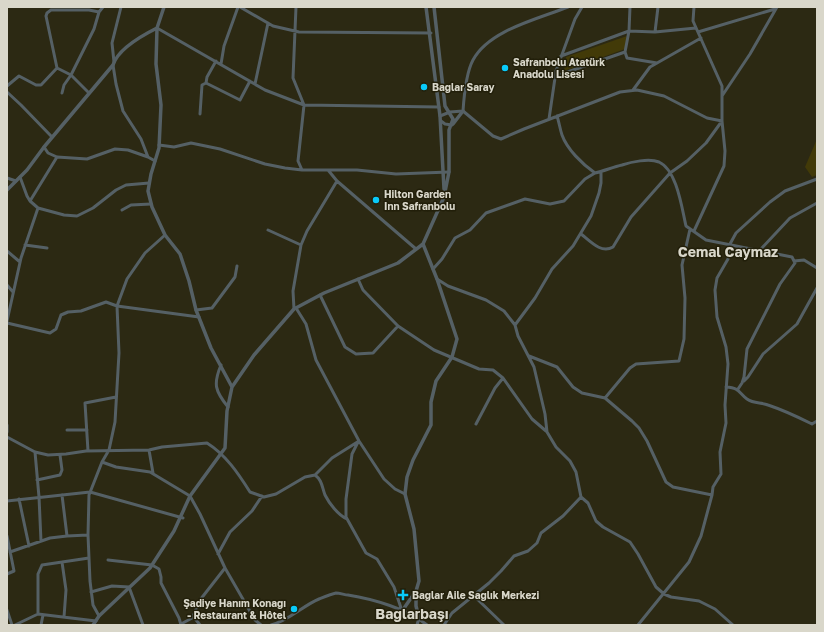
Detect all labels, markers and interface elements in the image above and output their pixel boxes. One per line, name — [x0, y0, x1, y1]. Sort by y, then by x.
place label: Safranbolu Atatürk Anadolu Lisesi — [513, 56, 605, 80]
marker: Safranbolu Atatürk Anadolu Lisesi — [500, 63, 510, 73]
place label: Bağlar Saray — [432, 81, 494, 93]
marker: Bağlar Saray — [419, 82, 429, 92]
place label: Hilton Garden Inn Safranbolu — [384, 188, 455, 212]
marker: Hilton Garden Inn Safranbolu — [371, 195, 381, 205]
district label: Cemal Caymaz — [678, 243, 778, 260]
marker: Bağlar Aile Sağlık Merkezi — [397, 589, 409, 601]
place label: Bağlar Aile Sağlık Merkezi — [412, 589, 539, 601]
place label: Şadiye Hanım Konağı - Restaurant & Hôtel — [183, 597, 287, 621]
marker: Şadiye Hanım Konağı - Restaurant & Hôtel — [289, 604, 299, 614]
district label: Bağlarbaşı — [375, 605, 449, 622]

